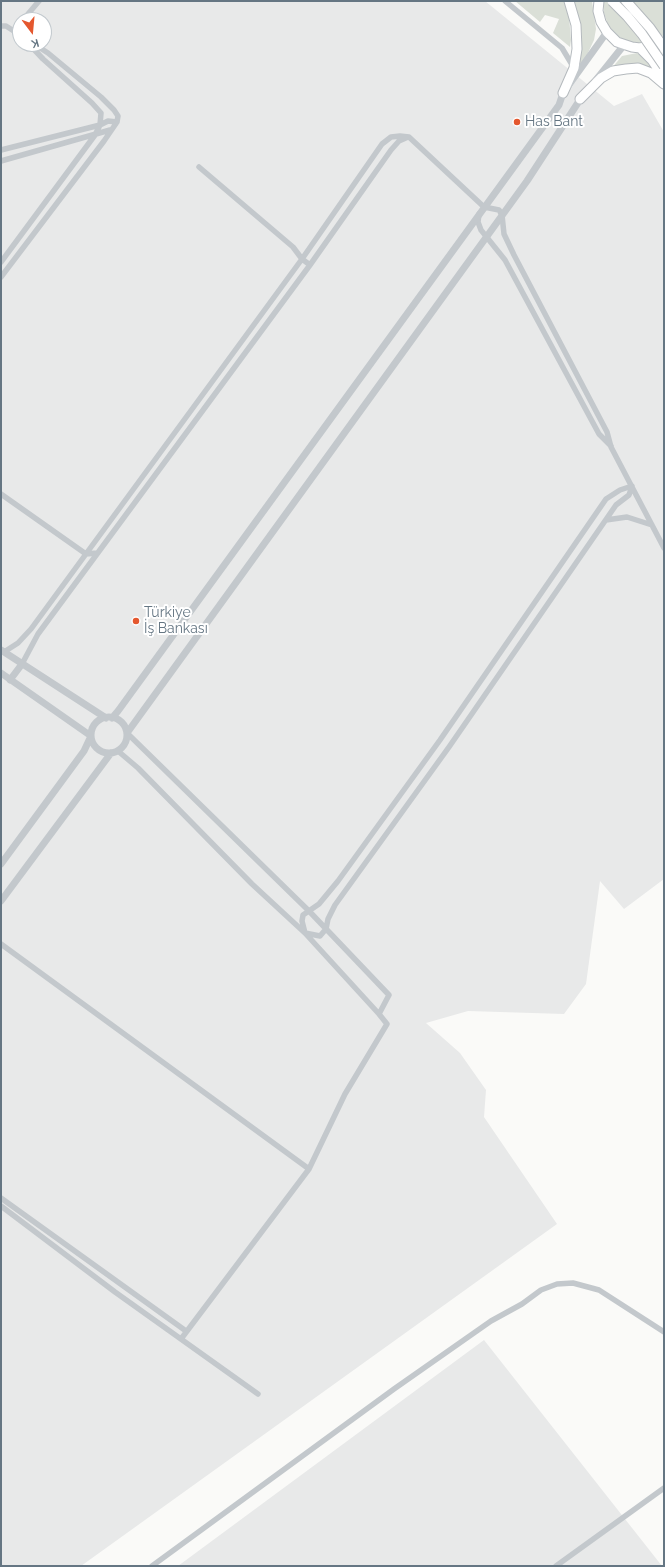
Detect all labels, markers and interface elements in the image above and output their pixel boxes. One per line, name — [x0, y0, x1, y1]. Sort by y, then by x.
north arrow — [12, 12, 52, 52]
text: K — [30, 36, 41, 50]
place label: Has Bant — [525, 114, 583, 130]
marker: Has Bant — [512, 117, 522, 127]
place label: Türkiye İş Bankası — [144, 605, 208, 638]
marker: Türkiye İş Bankası — [131, 616, 141, 626]

